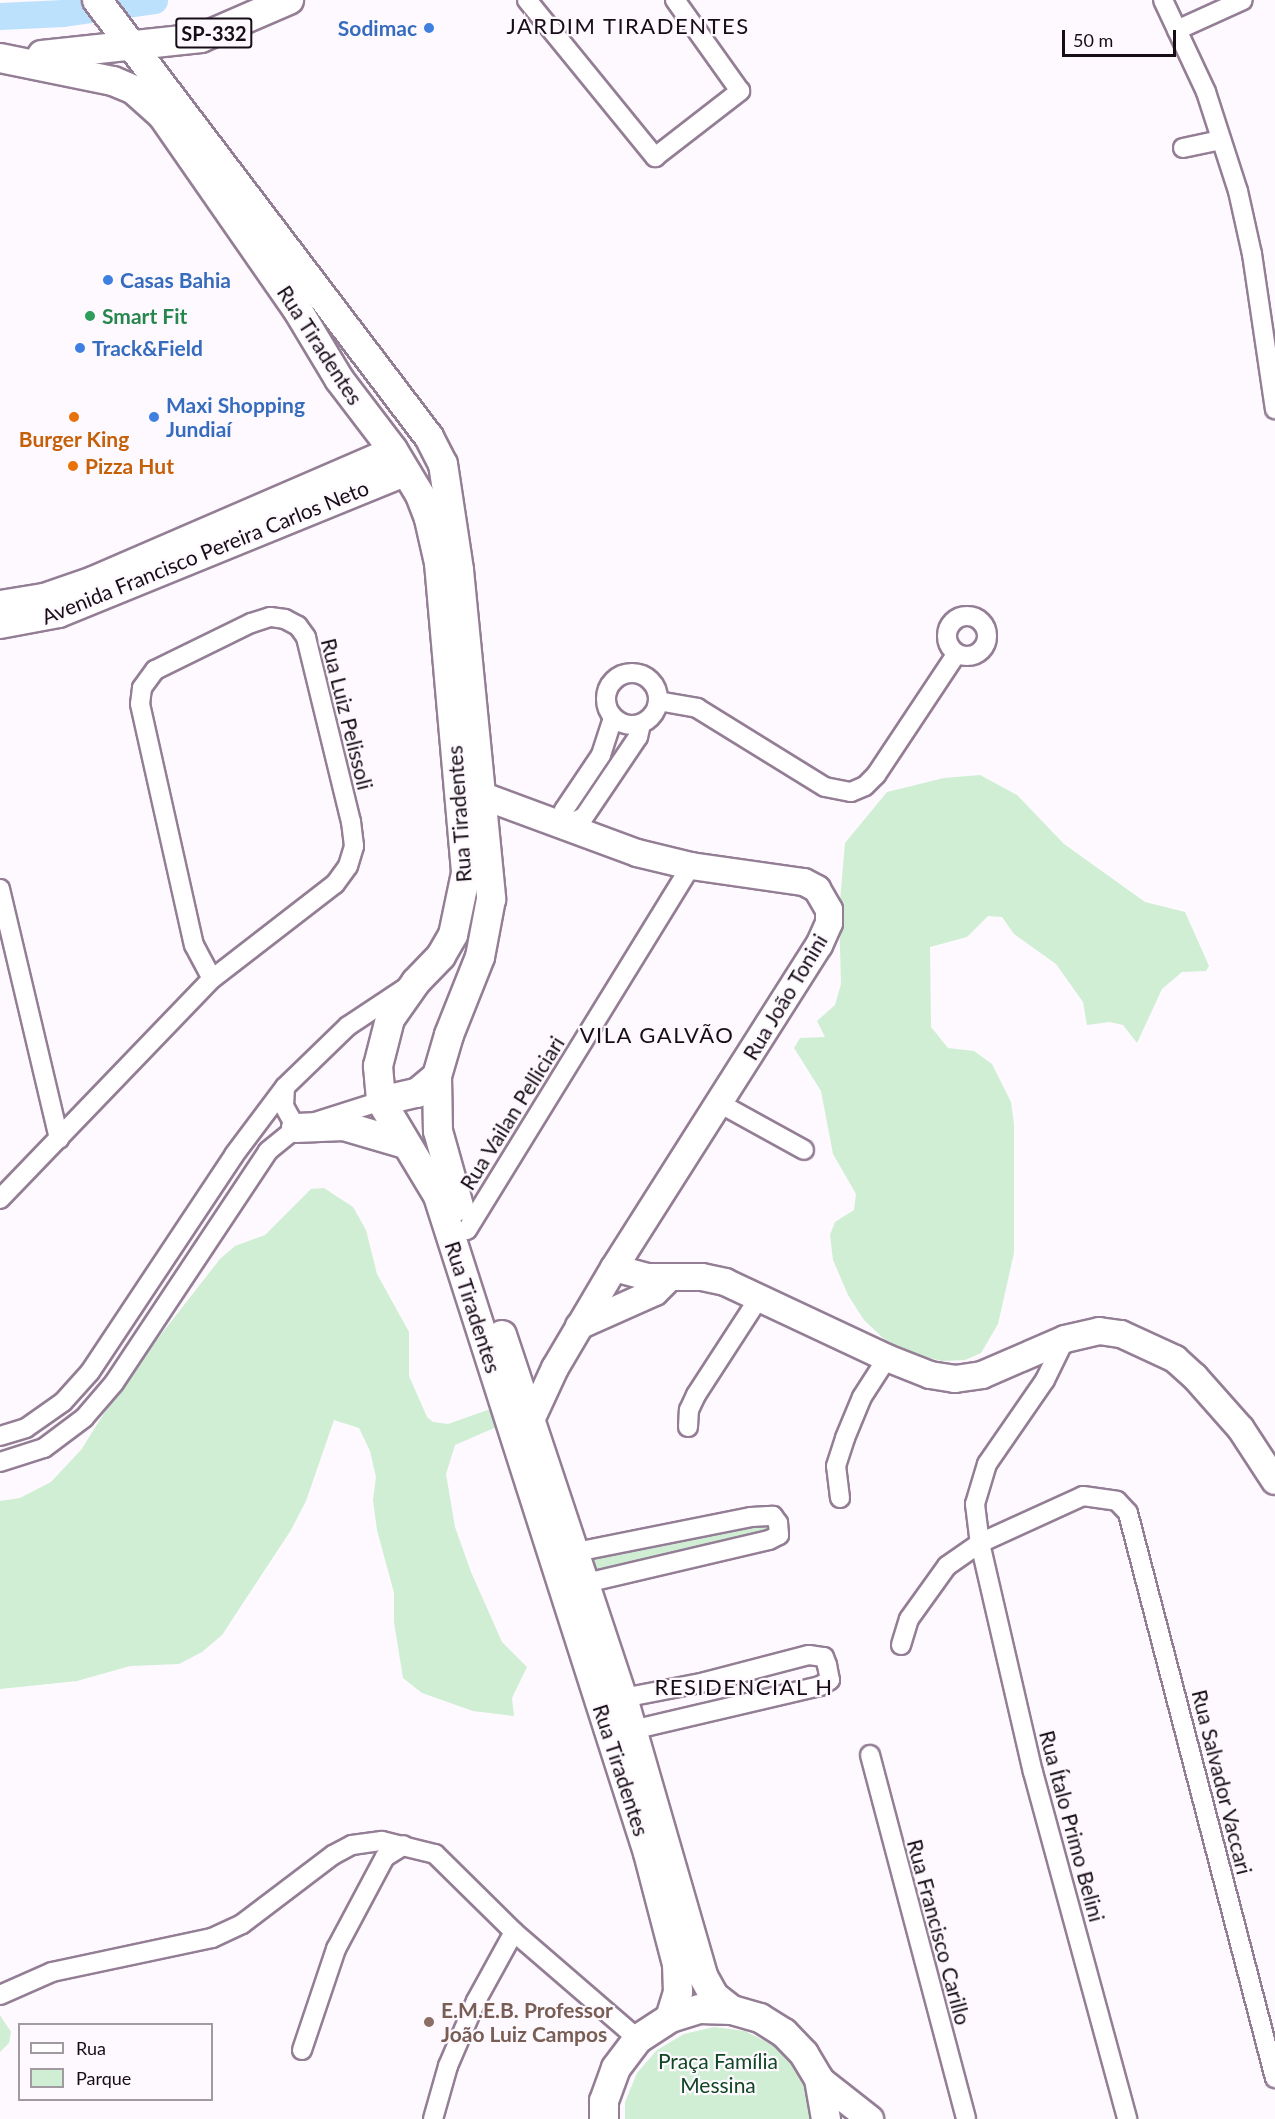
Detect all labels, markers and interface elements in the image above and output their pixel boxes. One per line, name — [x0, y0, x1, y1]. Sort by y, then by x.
district label: JARDIM TIRADENTES — [506, 13, 750, 39]
place label: Sodimac — [338, 15, 417, 41]
road number: SP-332 — [175, 16, 253, 50]
scale bar — [1065, 18, 1179, 56]
marker: Sodimac — [422, 21, 436, 35]
text: 50 m — [1073, 29, 1113, 51]
place label: Casas Bahia — [120, 267, 231, 293]
marker: Casas Bahia — [101, 273, 115, 287]
street label: Rua Tiradentes — [272, 280, 368, 410]
place label: Smart Fit — [102, 303, 187, 329]
marker: Smart Fit — [83, 309, 97, 323]
place label: Track&Field — [92, 335, 203, 361]
marker: Track&Field — [73, 341, 87, 355]
place label: Maxi Shopping Jundiaí — [166, 392, 305, 442]
marker: Burger King — [67, 410, 81, 424]
marker: Maxi Shopping Jundiaí — [147, 410, 161, 424]
place label: Burger King — [19, 426, 129, 452]
place label: Pizza Hut — [85, 453, 174, 479]
marker: Pizza Hut — [66, 459, 80, 473]
street label: Avenida Francisco Pereira Carlos Neto — [38, 475, 372, 629]
street label: Rua Luiz Pelissoli — [316, 636, 378, 792]
street label: Rua Tiradentes — [442, 744, 476, 884]
street label: Rua João Tonini — [737, 929, 833, 1065]
district label: VILA GALVÃO — [579, 1022, 735, 1048]
street label: Rua Vailan Pelliciari — [454, 1031, 570, 1195]
street label: Rua Tiradentes — [440, 1238, 506, 1376]
district label: RESIDENCIAL H — [654, 1674, 834, 1700]
street label: Rua Salvador Vaccari — [1187, 1686, 1257, 1878]
street label: Rua Tiradentes — [588, 1701, 654, 1839]
street label: Rua Ítalo Primo Belini — [1034, 1728, 1110, 1924]
street label: Rua Francisco Carillo — [902, 1836, 976, 2028]
place label: E.M.E.B. Professor João Luiz Campos — [441, 1997, 613, 2047]
marker: E.M.E.B. Professor João Luiz Campos — [422, 2015, 436, 2029]
legend — [18, 2023, 213, 2101]
text: Rua — [76, 2037, 106, 2059]
park label: Praça Família Messina — [658, 2048, 778, 2098]
text: Parque — [76, 2067, 131, 2089]

